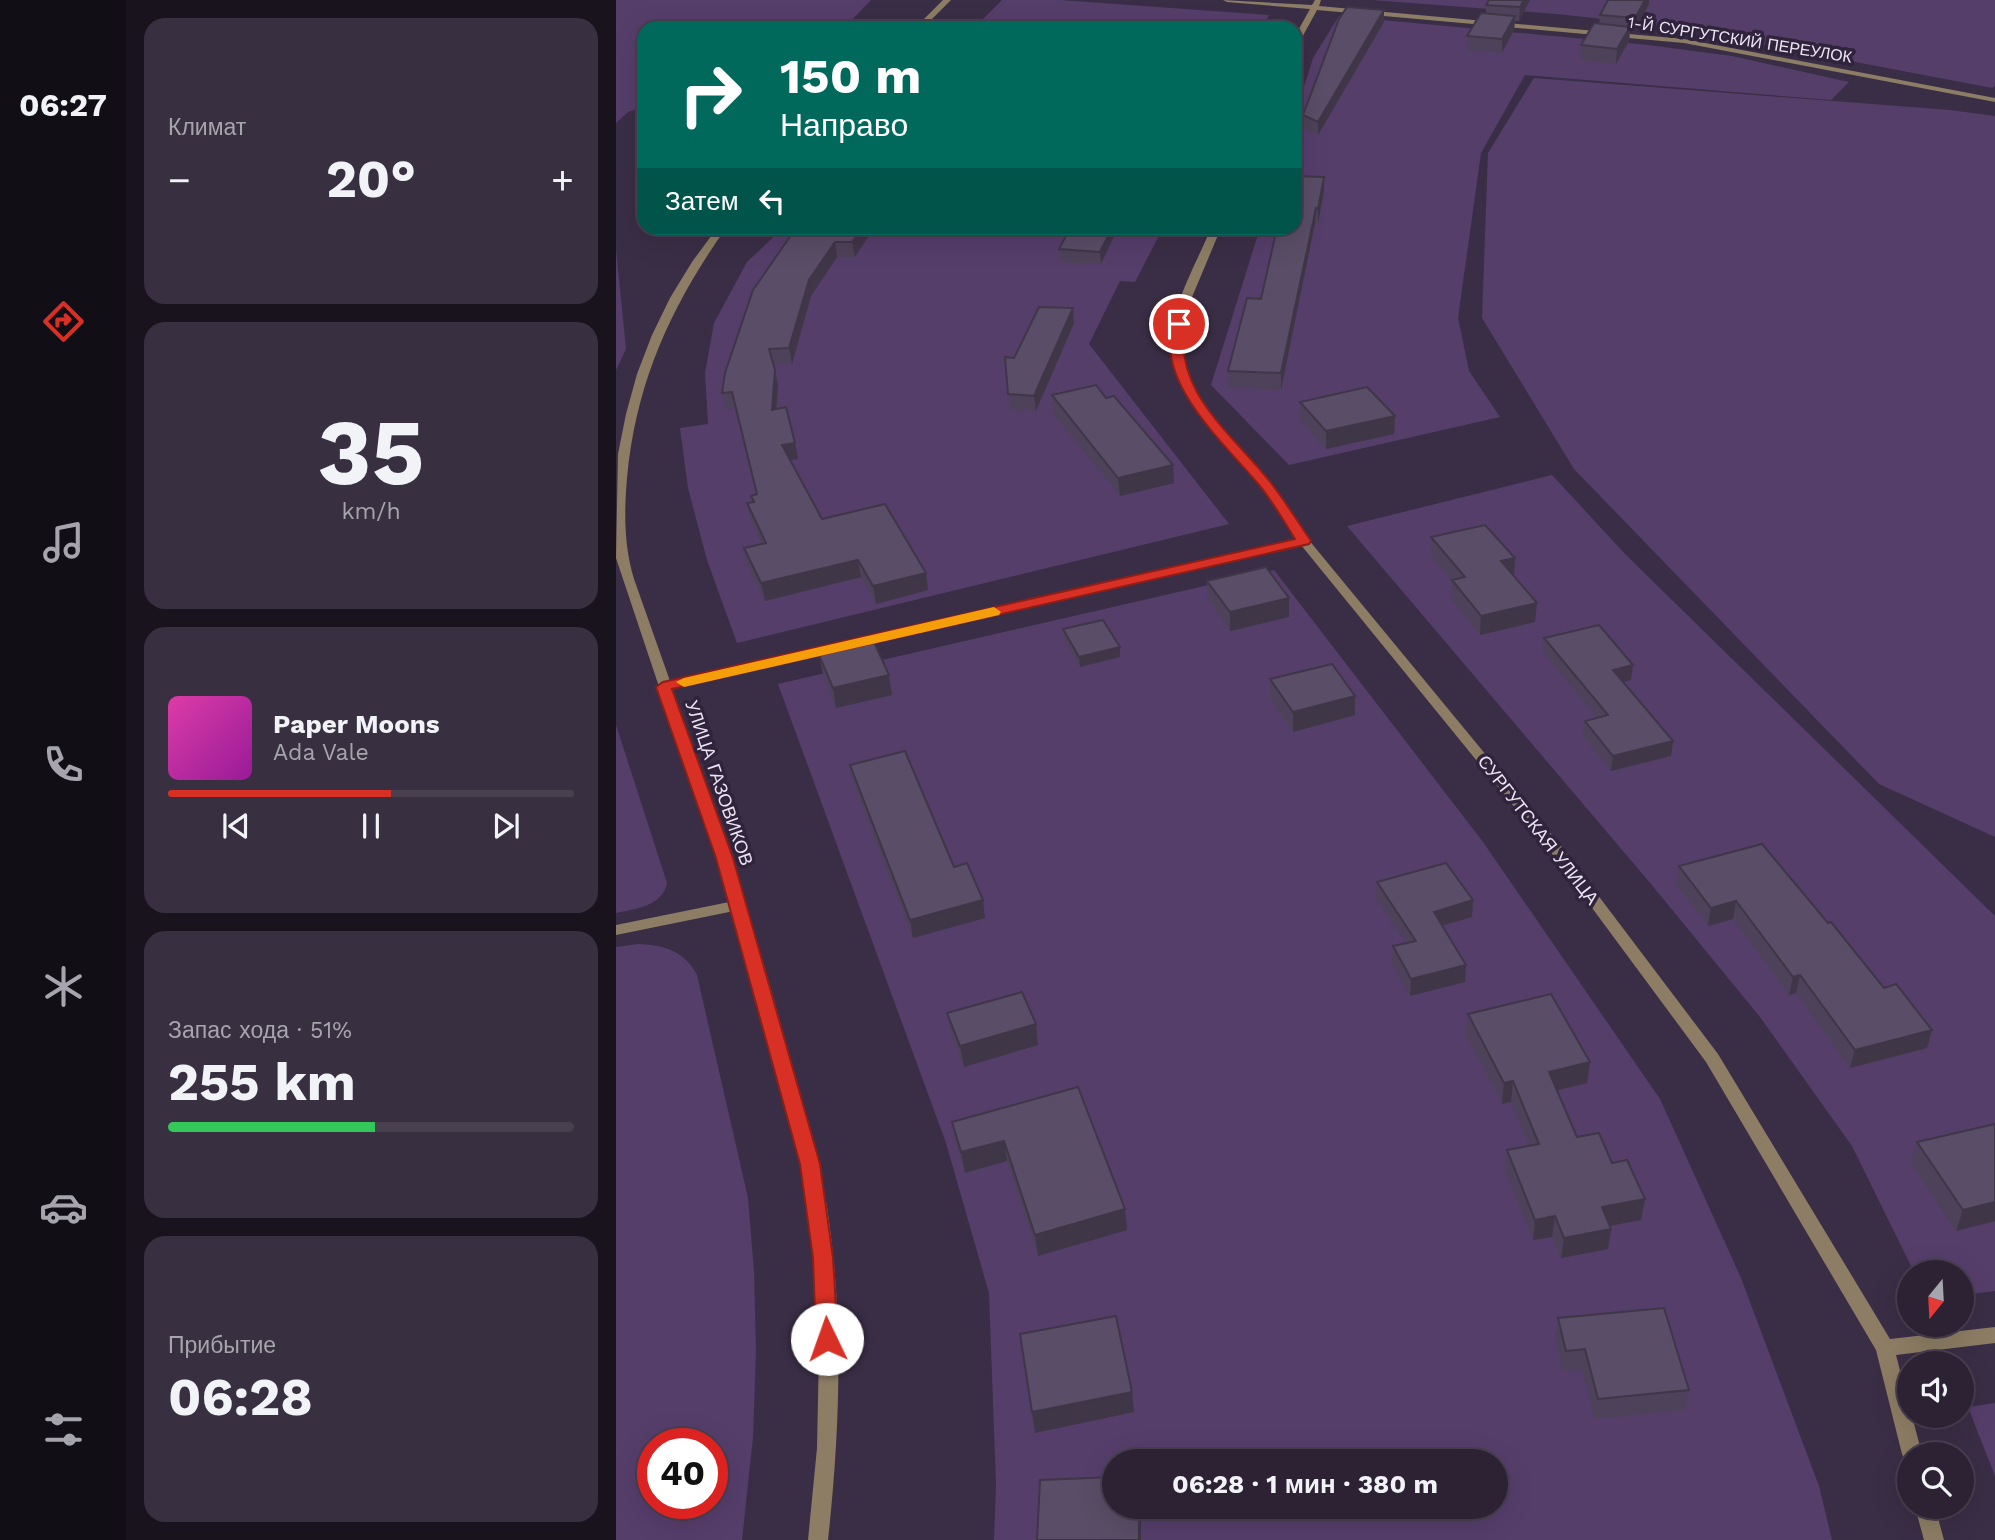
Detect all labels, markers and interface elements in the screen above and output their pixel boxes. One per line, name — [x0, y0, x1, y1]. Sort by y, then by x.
street label: 1-Й СУРГУТСКИЙ ПЕРЕУЛОК — [1627, 12, 1854, 67]
text: 150 m — [780, 47, 921, 105]
icon: right — [665, 49, 756, 140]
text: 06:27 — [19, 86, 107, 124]
text: Направо — [780, 106, 908, 144]
text: Климат — [168, 114, 246, 141]
text: 20° — [326, 149, 416, 210]
text: − — [168, 158, 191, 202]
text: + — [551, 158, 574, 202]
icon: left — [753, 182, 791, 220]
text: Затем — [665, 186, 739, 216]
pin — [1149, 294, 1209, 354]
icon: directions — [39, 297, 88, 346]
icon: arrive — [1160, 305, 1198, 343]
text: 35 — [317, 399, 425, 506]
text: km/h — [341, 498, 401, 525]
icon: music — [39, 518, 88, 567]
street label: УЛИЦА ГАЗОВИКОВ — [681, 697, 758, 868]
text: Paper Moons — [273, 709, 440, 739]
text: Ada Vale — [273, 739, 369, 766]
icon: phone — [39, 740, 88, 789]
street label: СУРГУТСКАЯ УЛИЦА — [1474, 751, 1603, 908]
icon: previous — [217, 807, 255, 845]
icon: pause — [352, 807, 390, 845]
icon: next — [487, 807, 525, 845]
icon: climate — [39, 962, 88, 1011]
text: Запас хода · 51% — [168, 1017, 352, 1044]
text: 255 km — [168, 1052, 356, 1113]
icon: car — [39, 1183, 88, 1232]
north arrow — [1897, 1260, 1974, 1337]
map controls — [1897, 1260, 1974, 1519]
position arrow — [790, 1302, 864, 1376]
text: Прибытие — [168, 1332, 276, 1359]
button: sound — [1897, 1351, 1974, 1428]
text: 06:28 — [168, 1367, 313, 1428]
icon: filters — [39, 1405, 88, 1454]
speed limit sign: 40 — [637, 1428, 728, 1519]
button: search — [1897, 1442, 1974, 1519]
text: 06:28 · 1 мин · 380 m — [1172, 1469, 1438, 1499]

